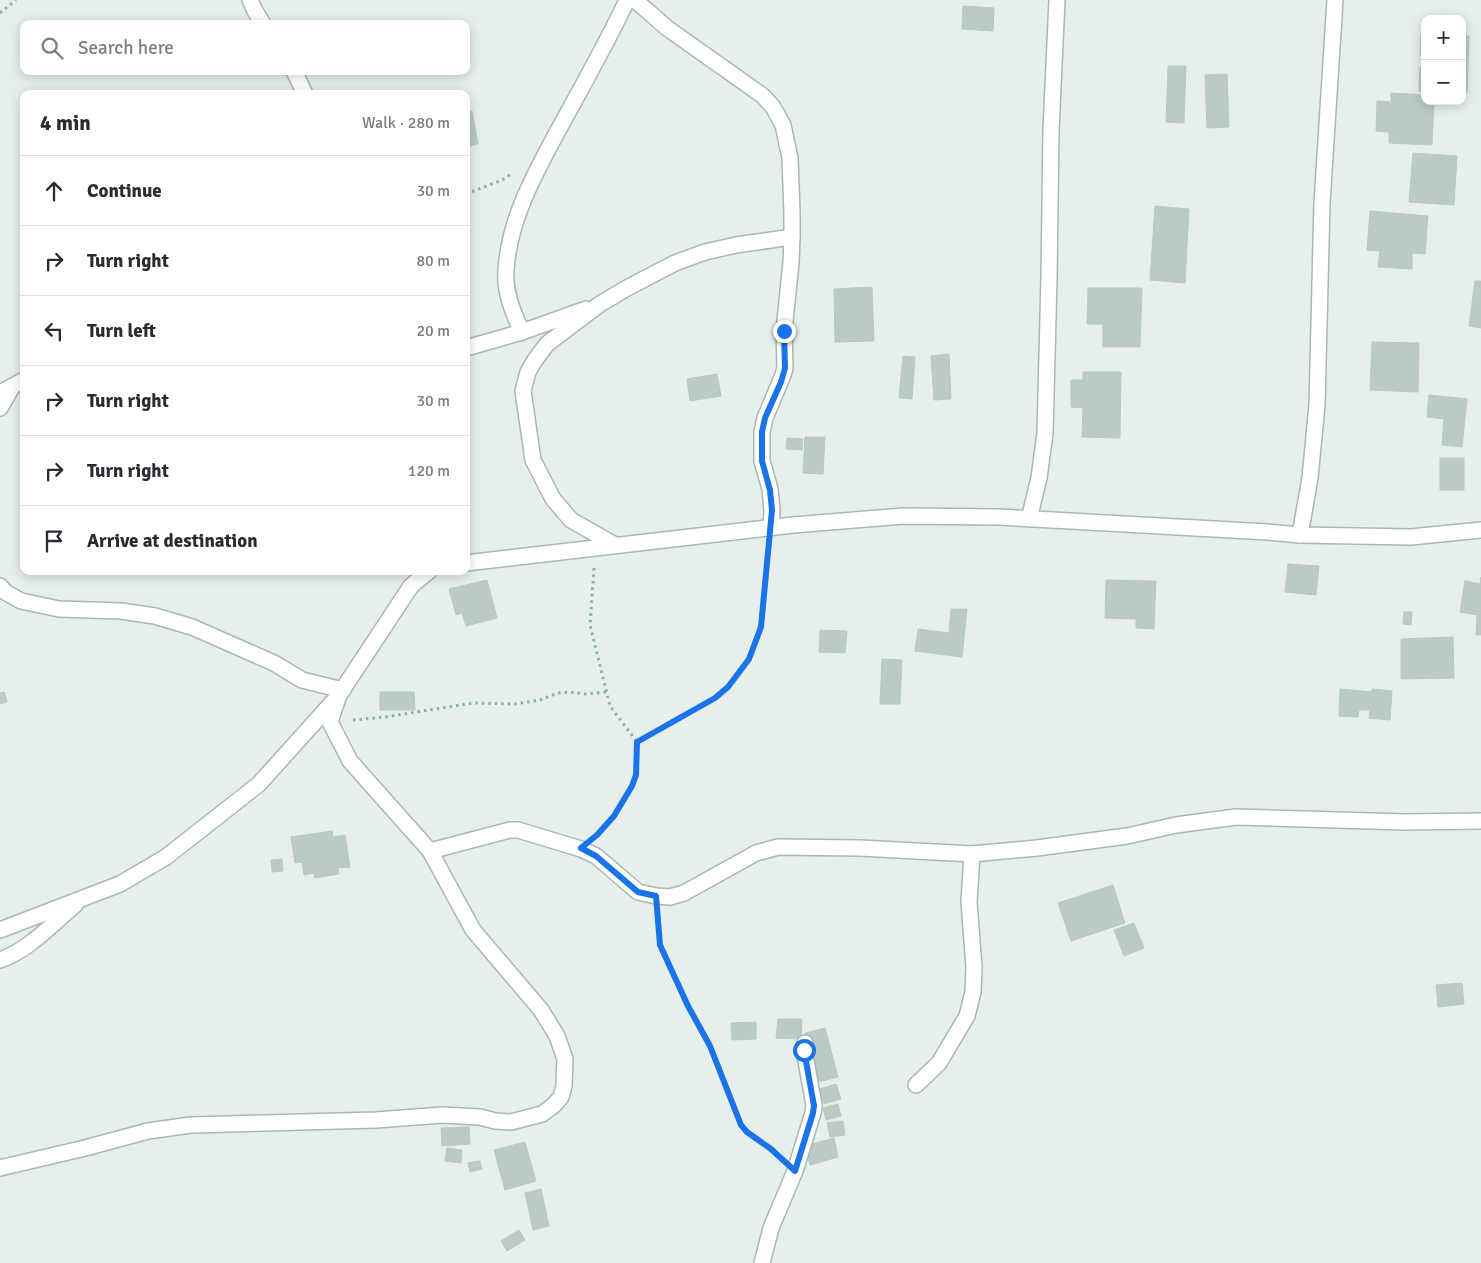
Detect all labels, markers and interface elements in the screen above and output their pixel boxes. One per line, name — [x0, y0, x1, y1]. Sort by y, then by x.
map controls — [1421, 15, 1466, 105]
button: + — [1421, 15, 1466, 60]
search box — [20, 20, 470, 75]
icon: search — [38, 34, 66, 62]
text: Search here — [78, 36, 174, 60]
button: − — [1421, 60, 1466, 105]
text: 4 min — [40, 110, 91, 136]
text: Walk · 280 m — [362, 113, 450, 133]
icon: ahead — [40, 177, 68, 205]
text: Continue — [87, 179, 162, 203]
text: 30 m — [416, 181, 450, 201]
icon: right — [40, 247, 68, 275]
text: Turn right — [87, 249, 169, 273]
text: 80 m — [416, 251, 450, 271]
icon: left — [40, 317, 68, 345]
text: Turn left — [87, 319, 156, 343]
route end — [773, 320, 796, 343]
text: 20 m — [416, 321, 450, 341]
icon: right — [40, 387, 68, 415]
text: Turn right — [87, 389, 169, 413]
text: 30 m — [416, 391, 450, 411]
icon: right — [40, 457, 68, 485]
text: Turn right — [87, 459, 169, 483]
text: 120 m — [408, 461, 450, 481]
icon: arrive — [40, 527, 68, 555]
text: Arrive at destination — [87, 529, 258, 553]
route start — [793, 1039, 816, 1062]

